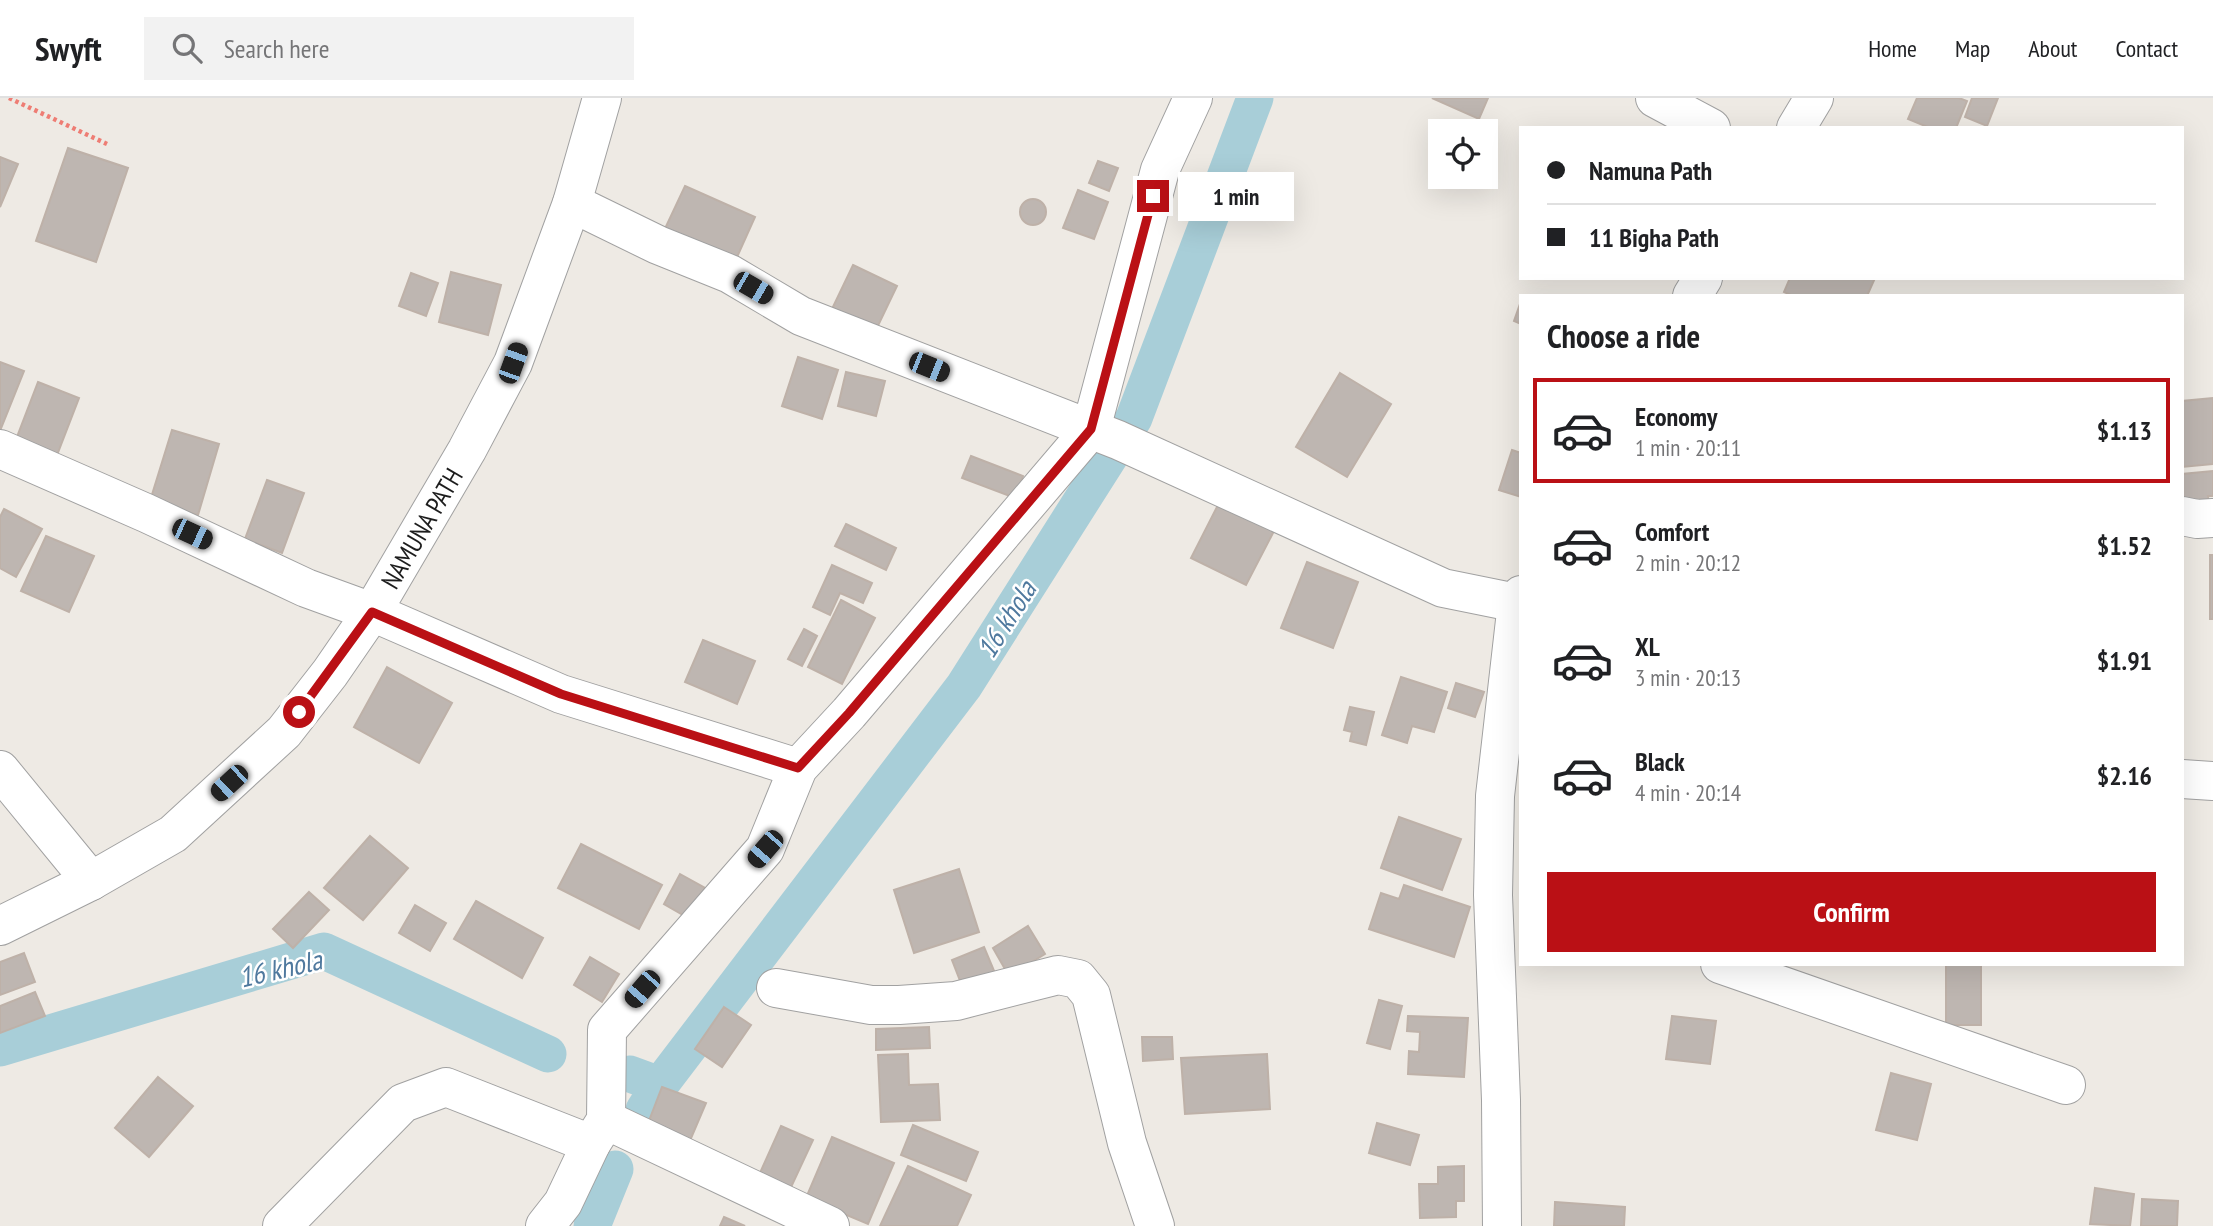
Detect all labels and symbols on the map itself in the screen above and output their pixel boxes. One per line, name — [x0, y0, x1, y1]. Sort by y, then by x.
callout: 1 min — [1178, 172, 1293, 220]
route end — [1137, 180, 1169, 212]
car — [730, 268, 777, 308]
car — [496, 340, 531, 386]
car — [906, 349, 953, 385]
street label: NAMUNA PATH — [373, 462, 469, 594]
car — [169, 516, 216, 552]
water label: 16 khola — [968, 572, 1045, 664]
route start — [283, 696, 315, 728]
car — [207, 761, 252, 805]
car — [744, 826, 787, 872]
water label: 16 khola — [235, 940, 327, 995]
car — [621, 966, 664, 1012]

